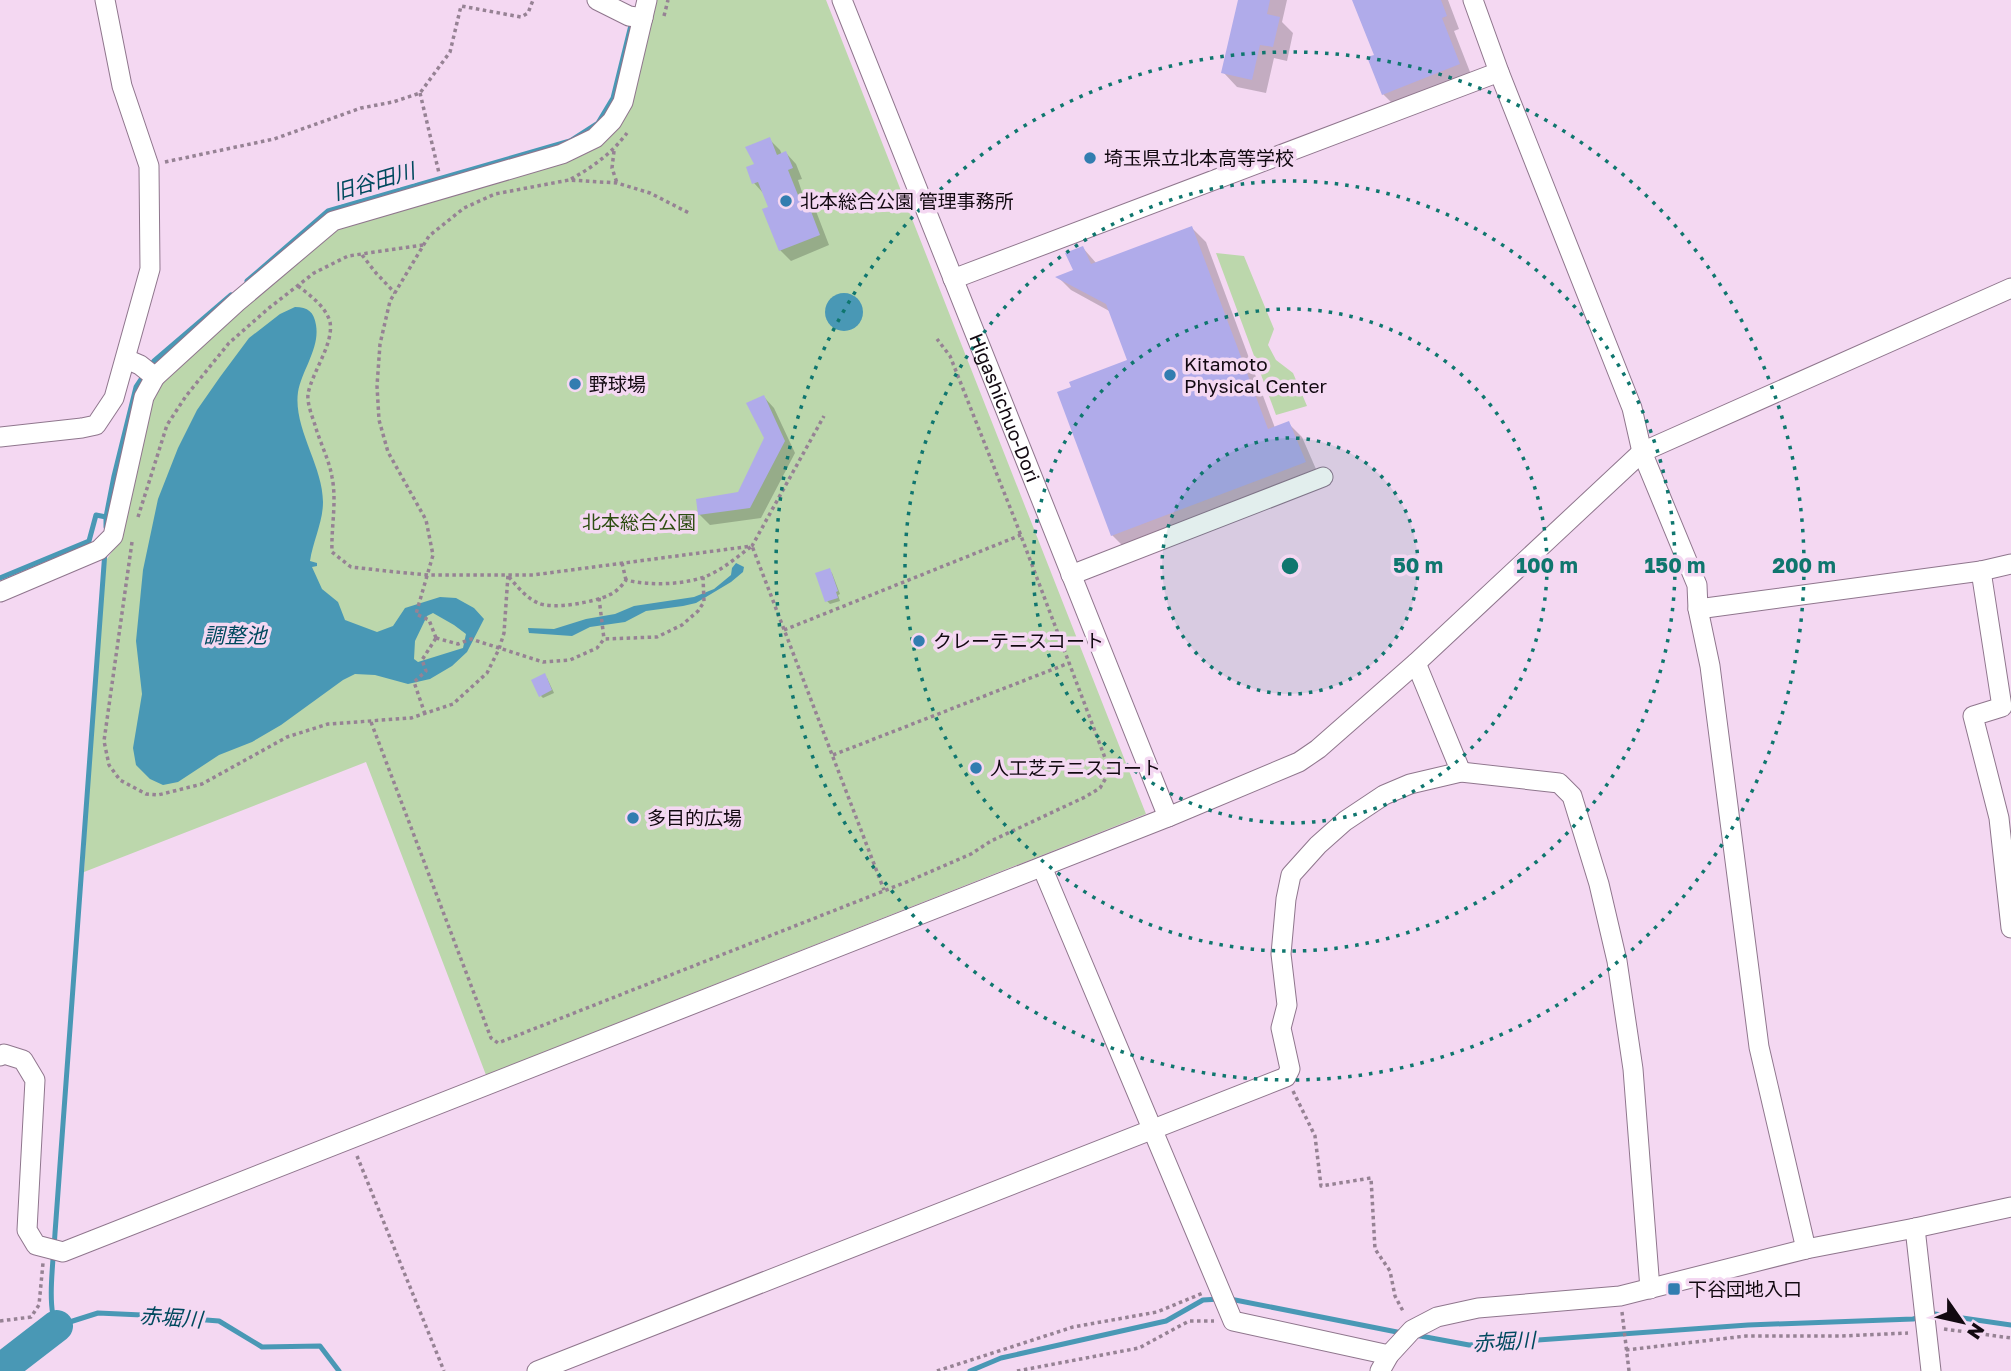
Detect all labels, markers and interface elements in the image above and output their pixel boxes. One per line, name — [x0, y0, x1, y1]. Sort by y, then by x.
place label: 埼玉県立北本高等学校 — [1104, 146, 1294, 169]
marker: 埼玉県立北本高等学校 — [1082, 150, 1098, 166]
water label: 旧谷田川 — [330, 156, 420, 205]
place label: 北本総合公園 管理事務所 — [800, 189, 1014, 212]
marker: 北本総合公園 管理事務所 — [778, 193, 794, 209]
street label: Higashichuo-Dori — [965, 330, 1045, 485]
place label: Kitamoto Physical Center — [1184, 352, 1328, 397]
marker: Kitamoto Physical Center — [1162, 367, 1178, 383]
place label: 野球場 — [589, 372, 646, 395]
marker: 野球場 — [567, 376, 583, 392]
park label: 北本総合公園 — [582, 510, 696, 533]
text: 50 m — [1393, 552, 1443, 578]
text: 100 m — [1516, 552, 1578, 578]
text: 150 m — [1645, 552, 1705, 578]
text: 200 m — [1772, 552, 1836, 578]
centre of rings — [1278, 554, 1302, 578]
water label: 調整池 — [204, 622, 268, 648]
place label: クレーテニスコート — [933, 629, 1104, 652]
marker: クレーテニスコート — [911, 633, 927, 649]
place label: 人工芝テニスコート — [990, 756, 1161, 779]
marker: 人工芝テニスコート — [968, 760, 984, 776]
place label: 多目的広場 — [647, 806, 742, 829]
marker: 多目的広場 — [625, 810, 641, 826]
place label: 下谷団地入口 — [1688, 1277, 1802, 1300]
marker: 下谷団地入口 — [1666, 1281, 1682, 1297]
north arrow — [1927, 1287, 1997, 1357]
water label: 赤堀川 — [139, 1302, 205, 1332]
text: N — [1963, 1319, 1990, 1344]
water label: 赤堀川 — [1472, 1326, 1538, 1356]

